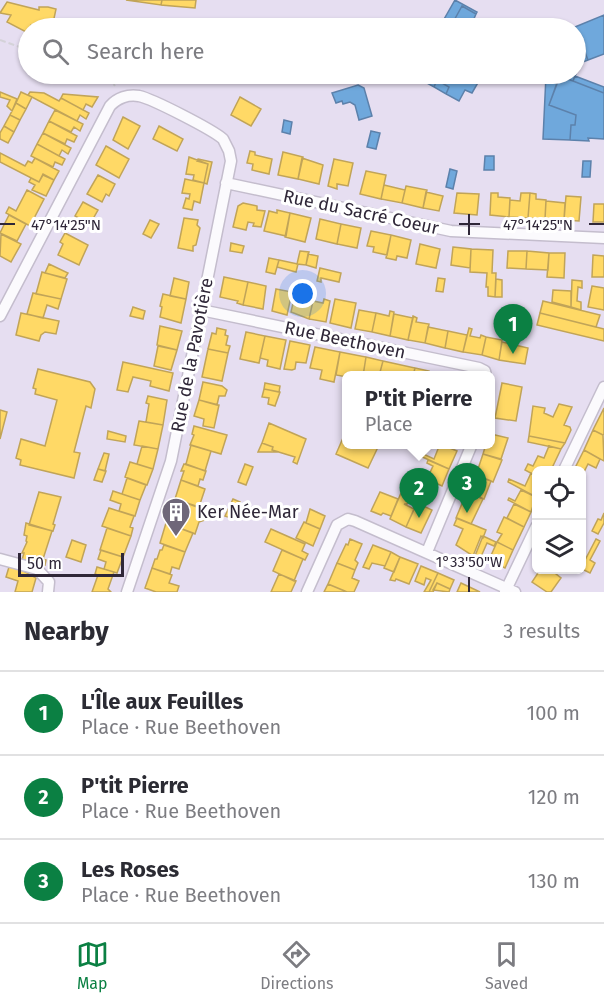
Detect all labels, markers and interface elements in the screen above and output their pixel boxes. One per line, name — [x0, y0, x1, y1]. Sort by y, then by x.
search box — [18, 18, 586, 84]
icon: search — [39, 35, 72, 68]
text: Search here — [87, 38, 205, 65]
street label: Rue du Sacré Coeur — [281, 185, 441, 239]
text: 47°14'25"N — [31, 216, 101, 234]
text: 47°14'25"N — [503, 216, 573, 234]
street label: Rue de la Pavotière — [166, 276, 218, 434]
your location — [288, 279, 317, 308]
pin: 1 — [494, 304, 532, 354]
street label: Rue Beethoven — [282, 316, 408, 364]
popup — [342, 371, 495, 449]
text: P'tit Pierre — [365, 385, 472, 412]
text: Place — [365, 412, 413, 436]
pin: 3 — [448, 464, 486, 513]
map controls — [532, 466, 586, 574]
button: locate — [532, 466, 586, 520]
pin: 2 — [400, 468, 438, 518]
building icon: Ker Née-Mar — [160, 496, 192, 538]
place label: Ker Née-Mar — [197, 501, 299, 523]
button: layers — [532, 520, 586, 574]
scale bar — [18, 550, 124, 578]
text: 1°33'50"W — [436, 553, 503, 571]
text: 50 m — [27, 554, 62, 573]
text: Nearby — [24, 616, 109, 647]
text: 3 results — [503, 619, 580, 643]
text: L'Île aux Feuilles — [81, 688, 243, 715]
text: 1 — [39, 701, 48, 725]
text: 100 m — [527, 701, 580, 725]
text: Place · Rue Beethoven — [81, 715, 281, 739]
text: P'tit Pierre — [81, 772, 189, 799]
text: 2 — [38, 785, 49, 809]
text: 120 m — [528, 785, 580, 809]
text: Place · Rue Beethoven — [81, 799, 281, 823]
text: Les Roses — [81, 856, 179, 883]
text: 3 — [38, 869, 49, 893]
text: 130 m — [528, 869, 580, 893]
text: Place · Rue Beethoven — [81, 883, 281, 907]
tab: Map — [76, 938, 109, 993]
tab: Directions — [260, 938, 334, 993]
tab: Saved — [485, 938, 528, 993]

